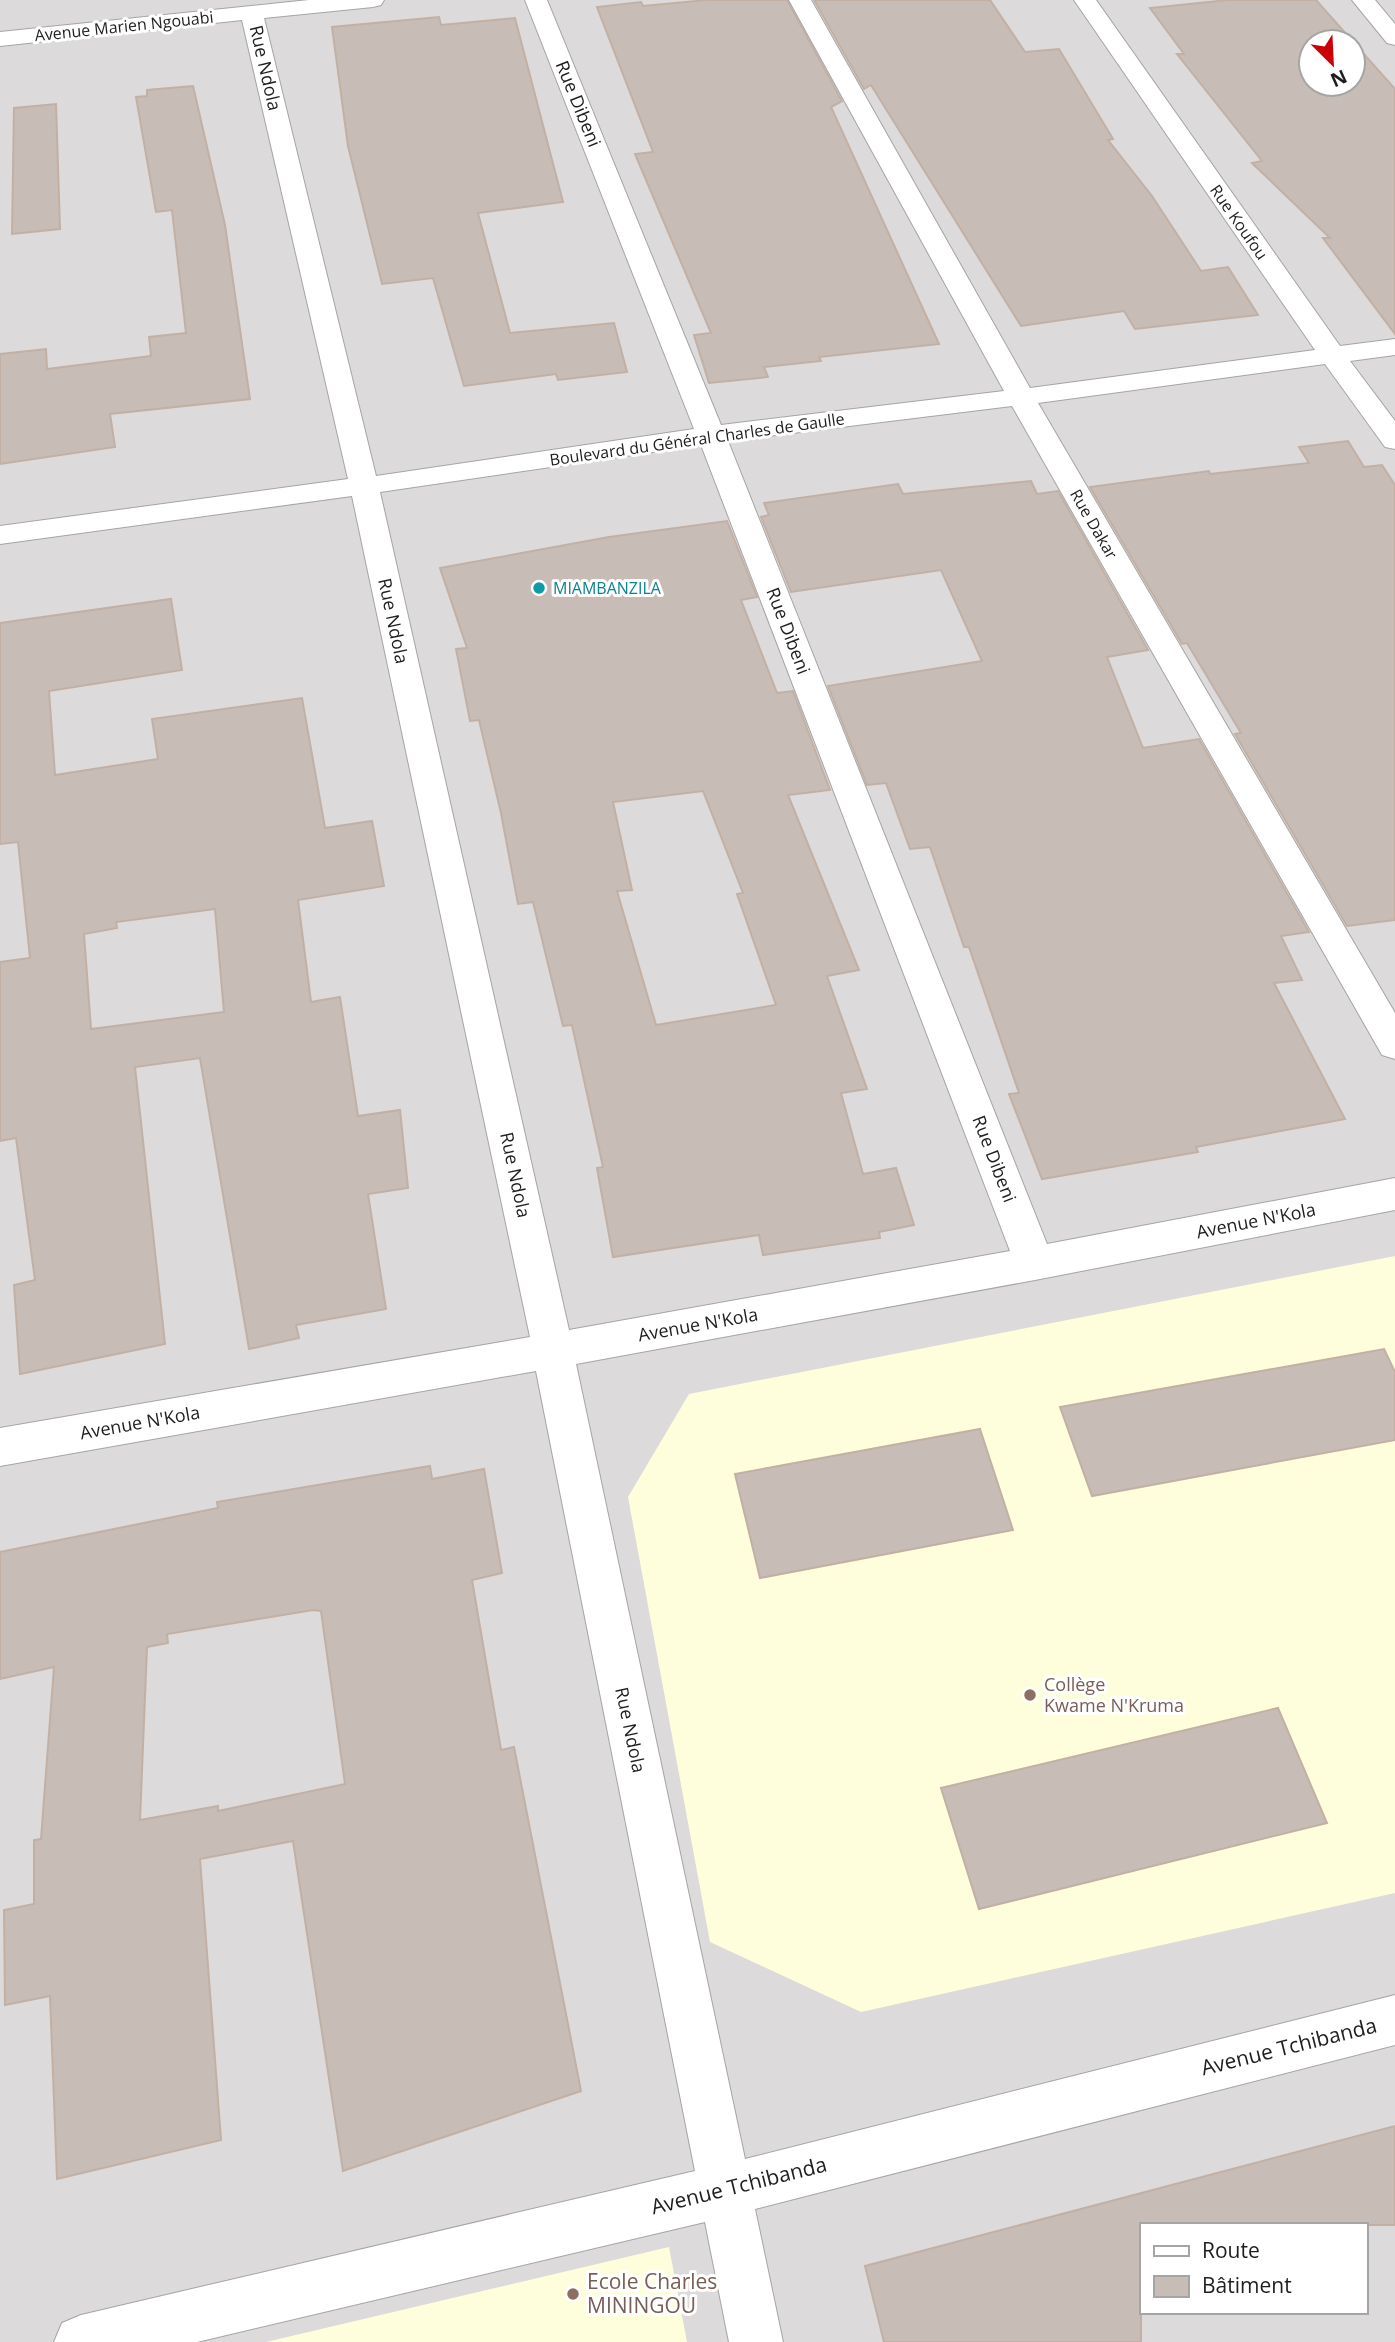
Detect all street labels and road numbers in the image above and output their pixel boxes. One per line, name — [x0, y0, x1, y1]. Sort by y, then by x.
street label: Avenue Marien Ngouabi — [34, 6, 214, 46]
street label: Rue Ndola — [245, 23, 287, 113]
street label: Rue Dibeni — [551, 57, 607, 150]
street label: Rue Koufou — [1205, 180, 1273, 264]
street label: Boulevard du Général Charles de Gaulle — [548, 407, 846, 471]
street label: Rue Dakar — [1065, 485, 1123, 563]
street label: Rue Ndola — [373, 576, 415, 666]
street label: Rue Dibeni — [761, 584, 816, 678]
street label: Rue Dibeni — [967, 1112, 1022, 1206]
street label: Rue Ndola — [495, 1130, 537, 1220]
street label: Avenue N'Kola — [1194, 1197, 1318, 1243]
street label: Avenue N'Kola — [636, 1302, 760, 1346]
street label: Avenue N'Kola — [78, 1400, 202, 1444]
street label: Rue Ndola — [610, 1685, 652, 1775]
street label: Avenue Tchibanda — [1198, 2011, 1380, 2081]
street label: Avenue Tchibanda — [648, 2150, 830, 2220]

